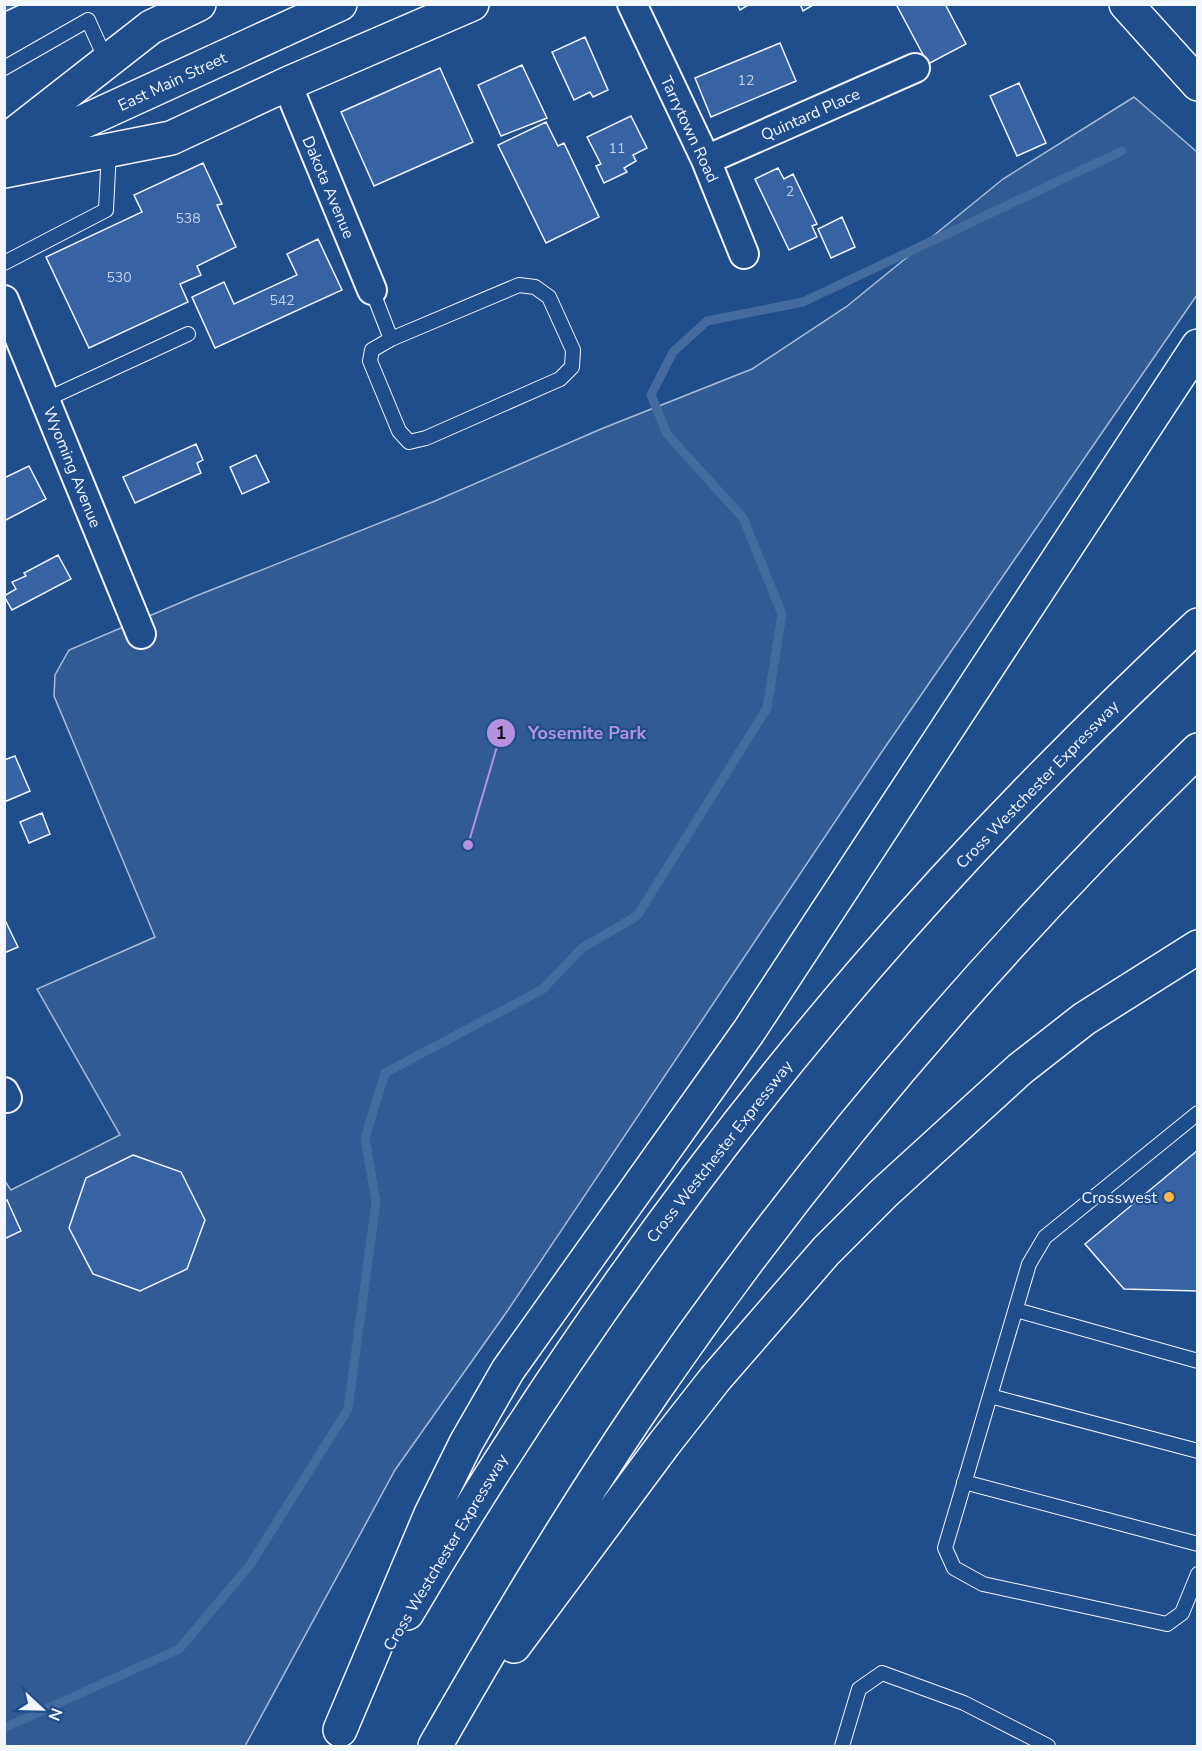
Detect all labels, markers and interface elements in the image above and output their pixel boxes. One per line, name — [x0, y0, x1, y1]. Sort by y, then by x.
street label: East Main Street — [114, 47, 231, 117]
house number: 12 — [738, 71, 754, 90]
street label: Tarrytown Road — [655, 72, 723, 186]
street label: Quintard Place — [757, 83, 863, 147]
street label: Dakota Avenue — [297, 133, 360, 242]
house number: 11 — [609, 139, 625, 158]
house number: 2 — [786, 182, 794, 201]
house number: 538 — [175, 209, 201, 228]
house number: 530 — [106, 268, 132, 287]
house number: 542 — [269, 291, 295, 310]
street label: Wyoming Avenue — [38, 404, 106, 531]
street label: Cross Westchester Expressway — [951, 695, 1125, 874]
callout: Yosemite Park — [486, 715, 658, 751]
text: 1 — [496, 721, 506, 745]
text: Yosemite Park — [527, 721, 646, 745]
street label: Cross Westchester Expressway — [642, 1055, 798, 1247]
place label: Crosswest — [1081, 1187, 1157, 1209]
marker: Crosswest — [1162, 1190, 1176, 1204]
street label: Cross Westchester Expressway — [378, 1449, 514, 1655]
north arrow — [12, 1679, 72, 1739]
text: N — [43, 1705, 67, 1724]

